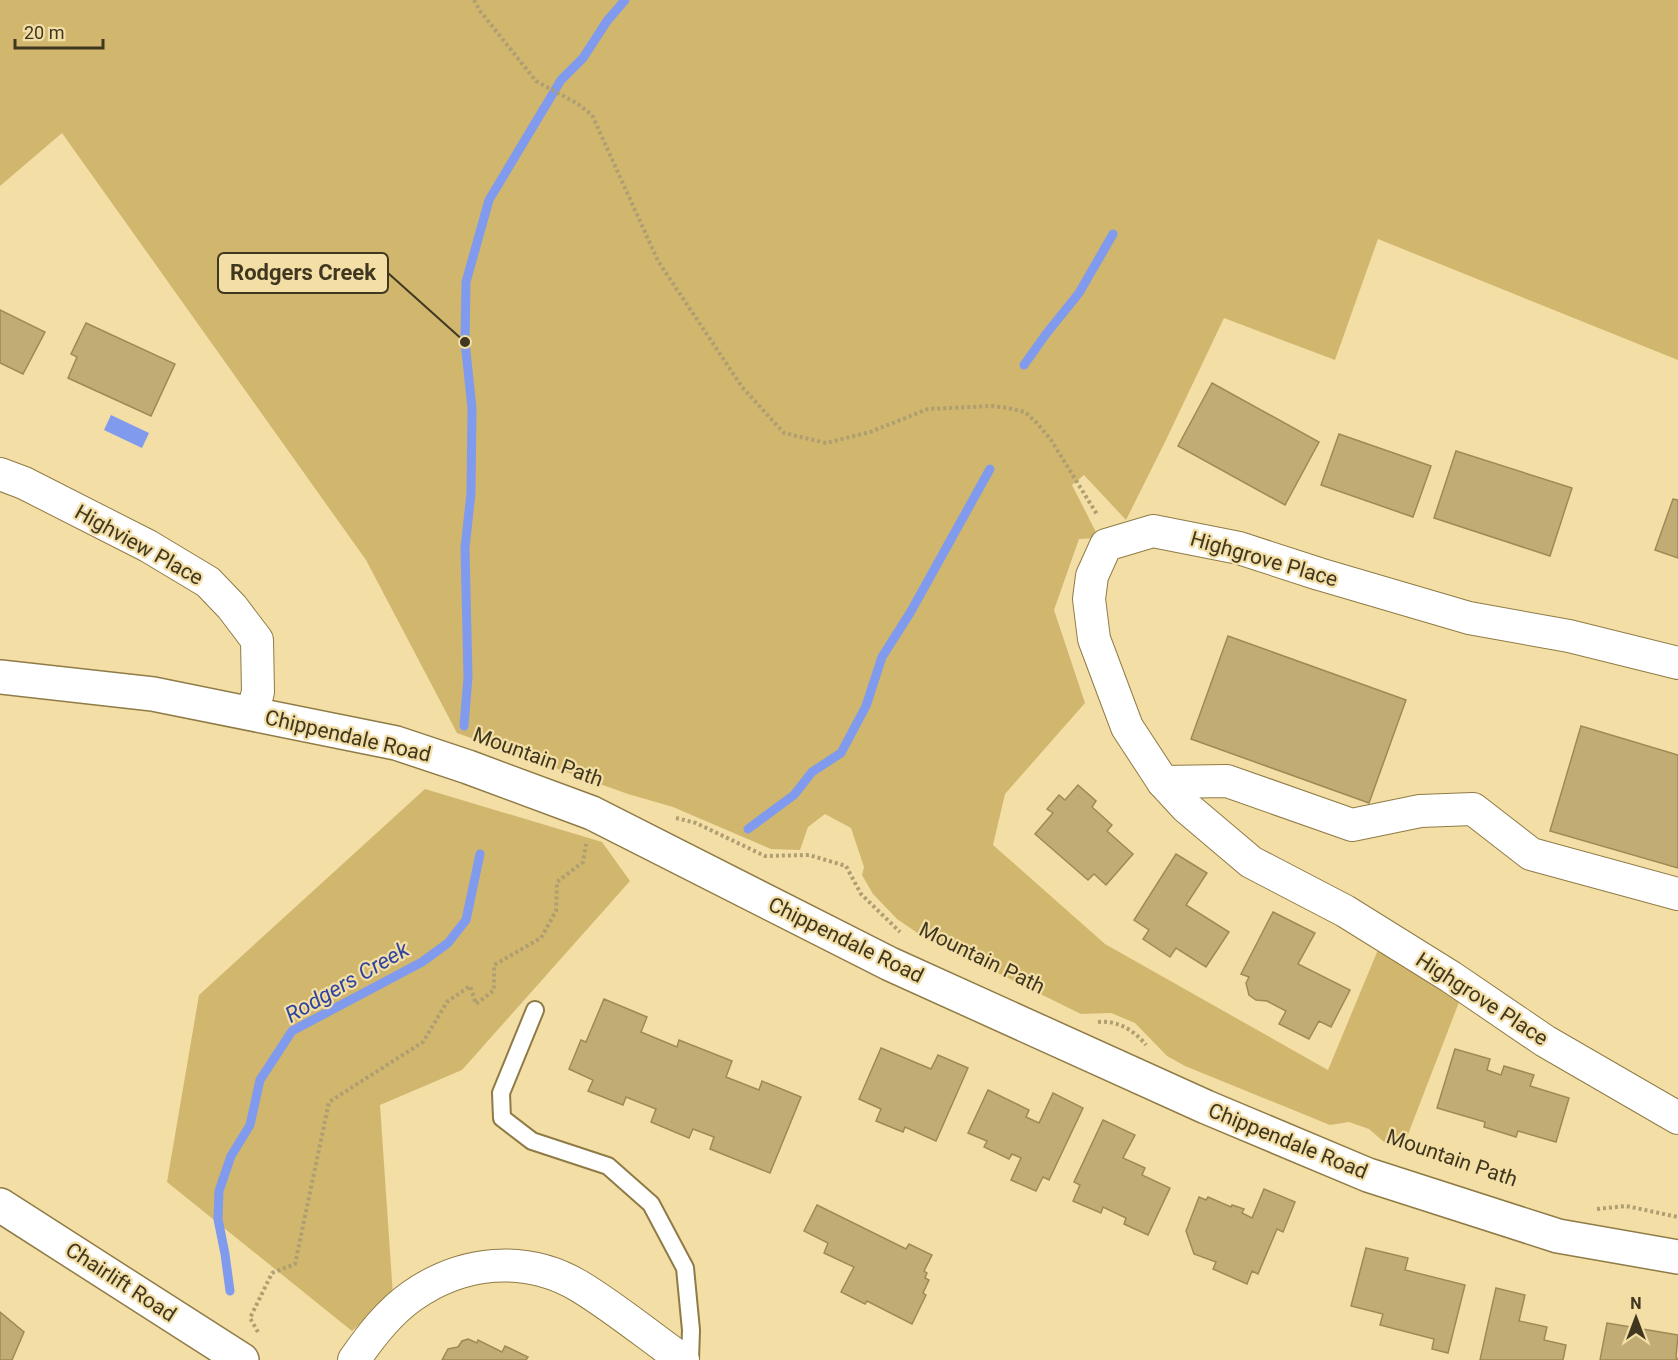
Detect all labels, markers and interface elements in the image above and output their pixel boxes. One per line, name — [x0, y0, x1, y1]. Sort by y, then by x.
scale bar — [15, 12, 104, 50]
text: 20 m — [24, 22, 64, 43]
callout: Rodgers Creek — [218, 253, 388, 293]
text: Rodgers Creek — [230, 260, 376, 285]
street label: Highview Place — [71, 500, 207, 590]
street label: Highgrove Place — [1188, 526, 1340, 592]
street label: Chippendale Road — [263, 705, 433, 767]
street label: Mountain Path — [470, 722, 606, 792]
street label: Chippendale Road — [765, 892, 927, 988]
street label: Mountain Path — [915, 917, 1049, 999]
water label: Rodgers Creek — [281, 936, 414, 1027]
street label: Highgrove Place — [1412, 947, 1552, 1051]
street label: Chippendale Road — [1205, 1098, 1371, 1184]
street label: Mountain Path — [1383, 1124, 1521, 1192]
street label: Chairlift Road — [61, 1237, 181, 1327]
north arrow — [1606, 1288, 1666, 1348]
text: N — [1630, 1294, 1642, 1313]

